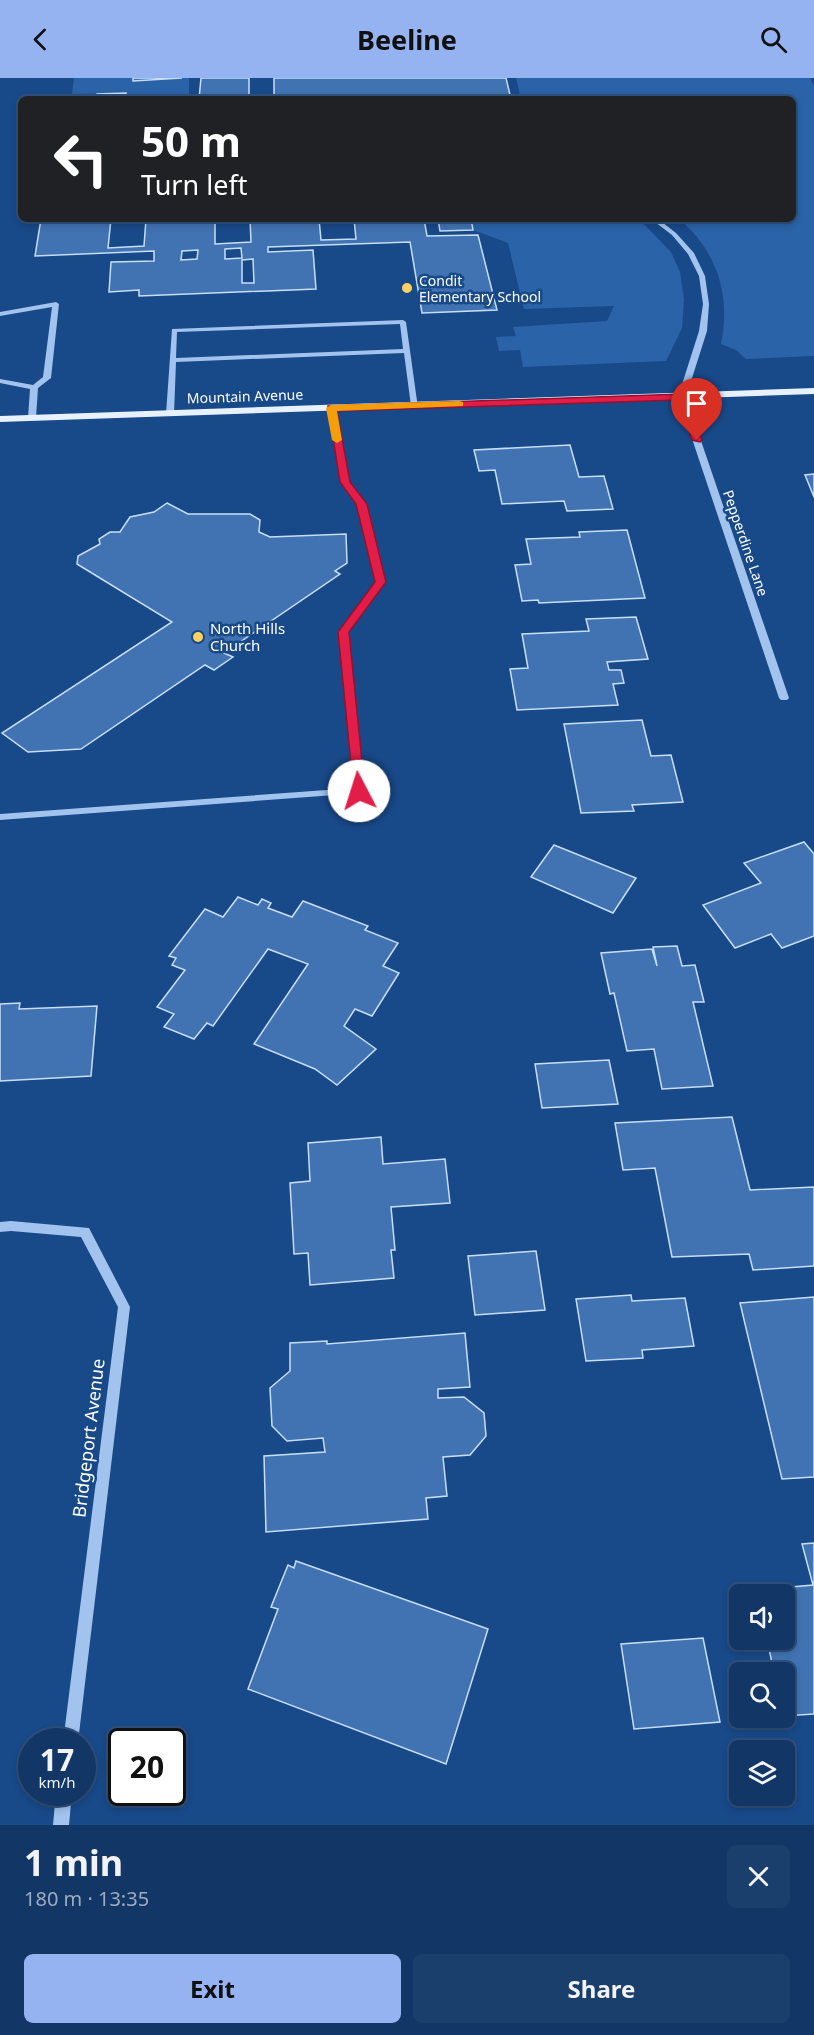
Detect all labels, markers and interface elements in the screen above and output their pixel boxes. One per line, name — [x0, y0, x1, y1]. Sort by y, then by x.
text: Beeline — [357, 21, 457, 58]
icon: back — [24, 23, 57, 56]
icon: search — [757, 23, 790, 56]
text: 50 m — [141, 112, 241, 169]
icon: left — [42, 120, 120, 198]
text: Turn left — [141, 166, 247, 203]
place label: Condit Elementary School — [419, 271, 541, 306]
marker: Condit Elementary School — [400, 281, 414, 295]
pin — [671, 378, 722, 440]
street label: Mountain Avenue — [186, 384, 304, 408]
icon: arrive — [680, 387, 713, 420]
street label: Pepperdine Lane — [719, 487, 773, 599]
place label: North Hills Church — [210, 618, 285, 655]
marker: North Hills Church — [191, 630, 205, 644]
position arrow — [327, 759, 391, 823]
street label: Bridgeport Avenue — [66, 1357, 110, 1519]
map controls — [729, 1584, 795, 1806]
button: sound — [729, 1584, 795, 1650]
button: search — [729, 1662, 795, 1728]
speed limit sign: 20 — [108, 1728, 186, 1806]
text: 17 — [40, 1739, 74, 1780]
button: layers — [729, 1740, 795, 1806]
text: km/h — [39, 1772, 75, 1792]
text: 1 min — [24, 1838, 123, 1887]
button: close — [727, 1845, 790, 1908]
text: 180 m · 13:35 — [24, 1885, 149, 1912]
button: Exit — [24, 1954, 401, 2023]
button: Share — [413, 1954, 790, 2023]

